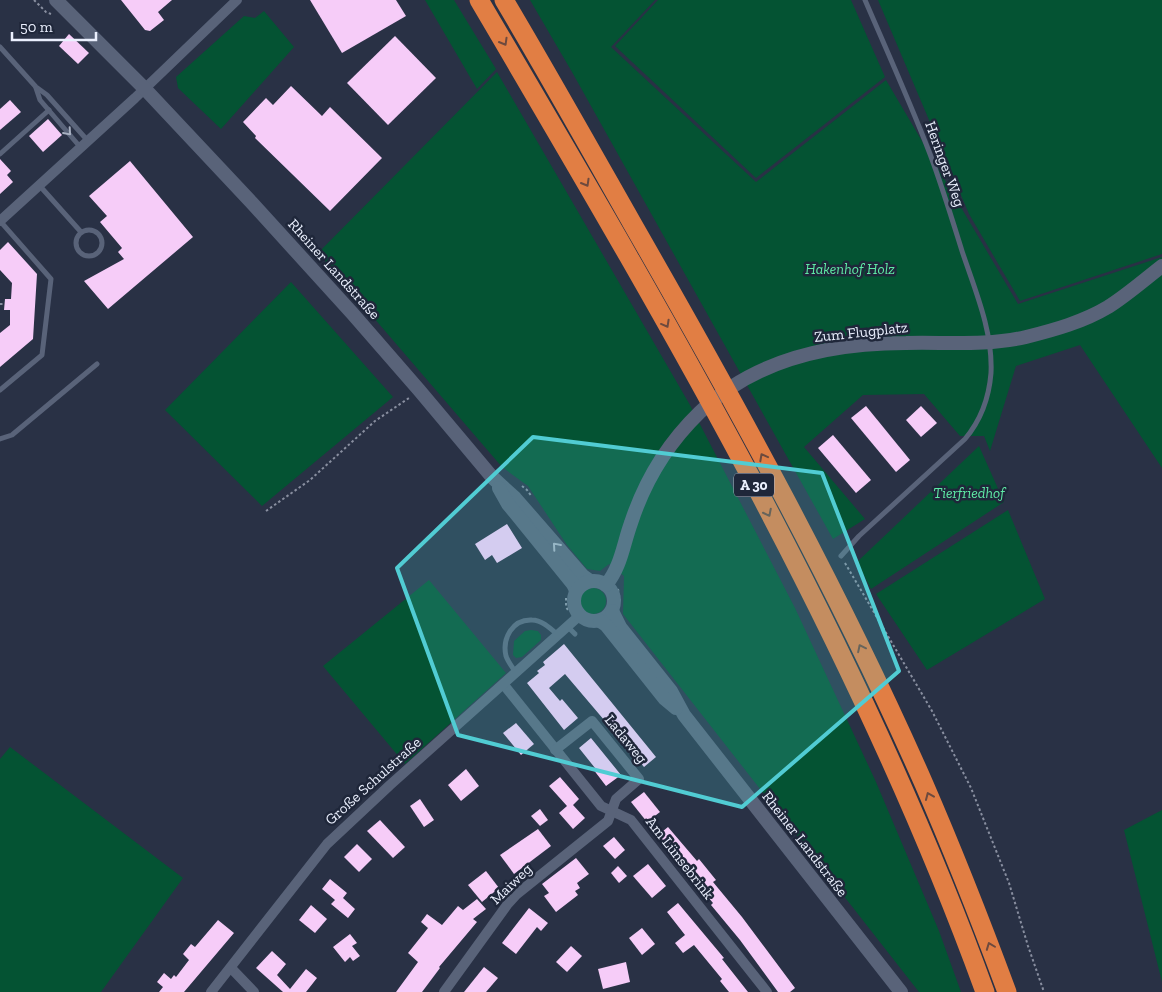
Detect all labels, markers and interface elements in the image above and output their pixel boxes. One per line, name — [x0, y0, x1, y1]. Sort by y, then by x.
scale bar — [12, 10, 96, 42]
text: 50 m — [20, 18, 53, 36]
one-way arrow — [497, 37, 507, 46]
street label: Heringer Weg — [921, 119, 969, 209]
one-way arrow — [62, 126, 71, 135]
one-way arrow — [579, 177, 589, 186]
street label: Rheiner Landstraße — [284, 215, 384, 323]
park label: Hakenhof Holz — [805, 260, 895, 278]
one-way arrow — [660, 318, 670, 327]
street label: Zum Flugplatz — [813, 318, 909, 346]
one-way arrow — [759, 453, 769, 462]
road number: A 30 — [734, 474, 774, 496]
park label: Tierfriedhof — [933, 484, 1007, 502]
one-way arrow — [762, 507, 772, 516]
one-way arrow — [553, 542, 562, 551]
one-way arrow — [856, 644, 867, 653]
street label: Ladaweg — [601, 711, 651, 767]
street label: Große Schulstraße — [321, 733, 425, 829]
street label: Rheiner Landstraße — [758, 788, 852, 900]
one-way arrow — [925, 792, 935, 801]
street label: Am Lünsebrink — [642, 813, 718, 903]
street label: Maiweg — [486, 860, 536, 908]
one-way arrow — [986, 943, 996, 951]

